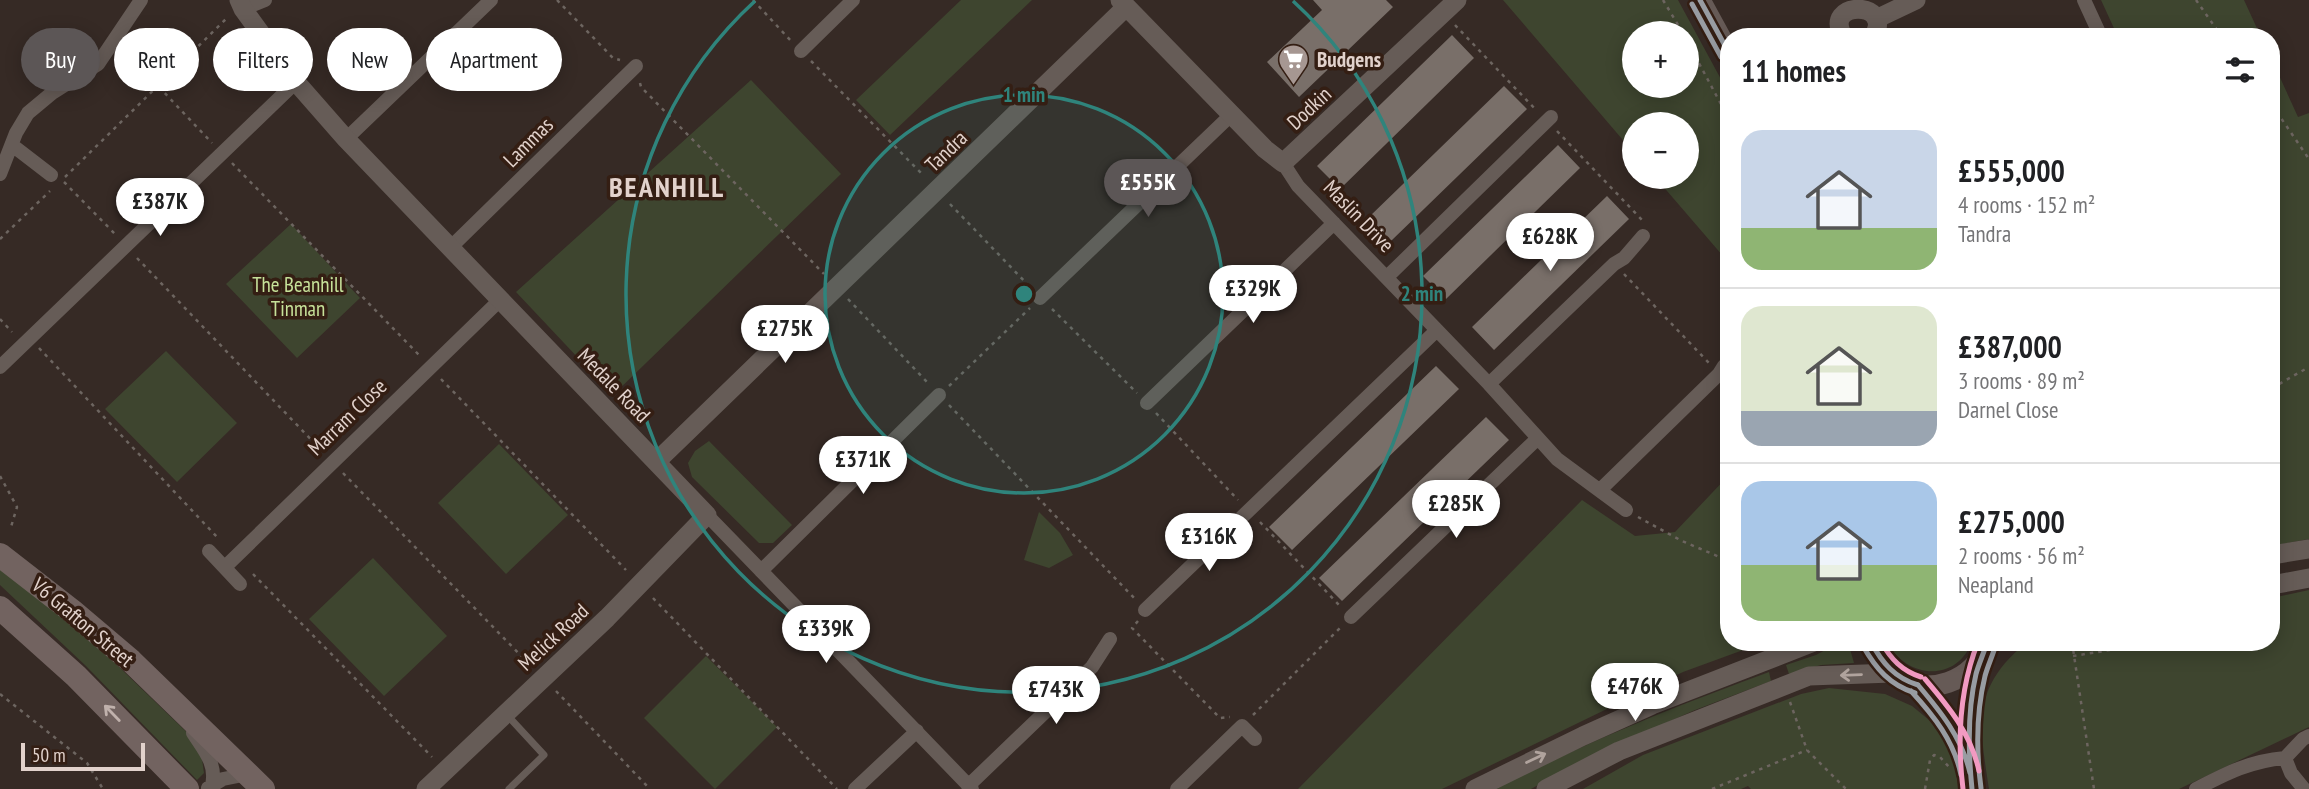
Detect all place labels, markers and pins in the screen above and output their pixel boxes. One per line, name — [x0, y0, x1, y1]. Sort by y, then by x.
supermarket icon: Budgens — [1277, 42, 1311, 86]
place label: Budgens — [1317, 46, 1381, 73]
pin: £555K — [1099, 160, 1197, 219]
pin: £387K — [111, 178, 209, 238]
pin: £628K — [1501, 214, 1599, 273]
pin: £329K — [1204, 266, 1302, 325]
centre of rings — [1012, 282, 1036, 306]
pin: £275K — [736, 306, 834, 365]
pin: £371K — [814, 436, 912, 496]
pin: £285K — [1407, 480, 1505, 540]
pin: £316K — [1160, 514, 1258, 573]
pin: £339K — [777, 606, 875, 665]
pin: £476K — [1586, 664, 1684, 723]
pin: £743K — [1007, 666, 1105, 726]

